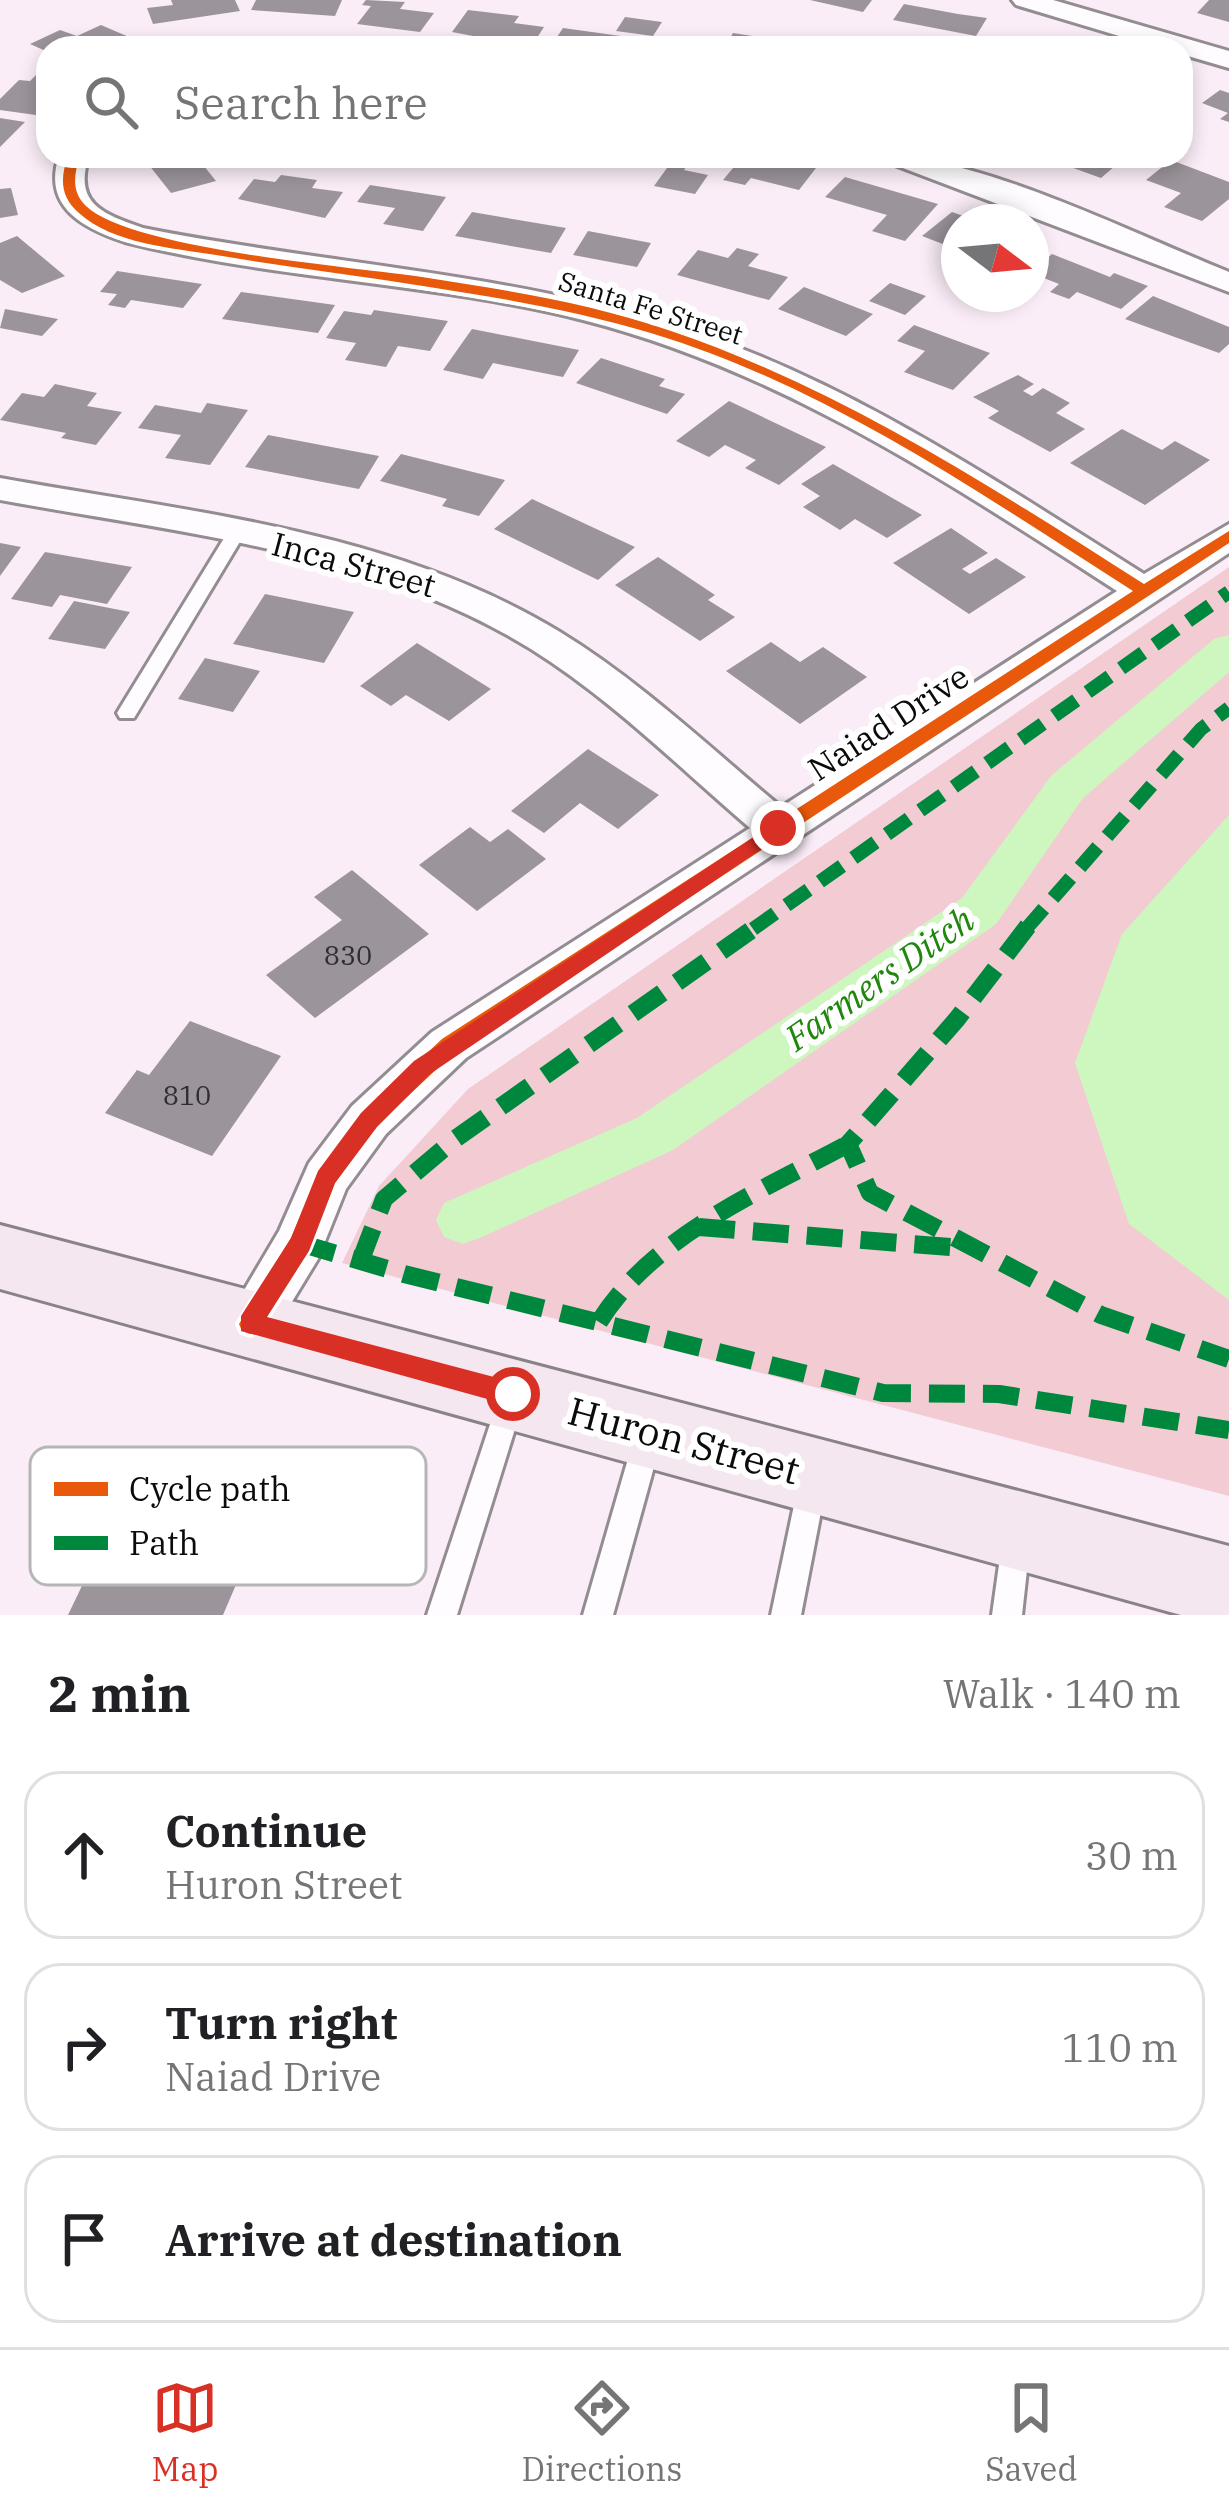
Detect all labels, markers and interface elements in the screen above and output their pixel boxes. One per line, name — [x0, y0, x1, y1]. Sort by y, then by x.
search box — [36, 36, 1193, 168]
icon: search — [78, 69, 144, 135]
text: Search here — [174, 73, 428, 131]
north arrow — [941, 204, 1049, 312]
street label: Santa Fe Street — [555, 262, 747, 352]
street label: Inca Street — [267, 522, 441, 606]
street label: Naiad Drive — [800, 654, 976, 790]
route end — [751, 801, 805, 855]
water label: Farmers Ditch — [774, 895, 983, 1061]
house number: 830 — [324, 937, 372, 972]
house number: 810 — [163, 1077, 211, 1112]
route start — [486, 1367, 540, 1421]
street label: Huron Street — [563, 1385, 805, 1495]
legend — [30, 1447, 426, 1585]
text: Cycle path — [129, 1467, 290, 1510]
text: Path — [129, 1521, 199, 1564]
text: 2 min — [48, 1660, 191, 1726]
text: Walk · 140 m — [943, 1668, 1181, 1719]
text: Continue — [165, 1801, 367, 1859]
icon: ahead — [51, 1822, 117, 1888]
text: 30 m — [1085, 1830, 1178, 1881]
text: Huron Street — [165, 1859, 403, 1910]
text: Turn right — [165, 1993, 397, 2051]
icon: right — [51, 2014, 117, 2080]
text: 110 m — [1062, 2022, 1178, 2073]
text: Naiad Drive — [165, 2051, 381, 2102]
icon: arrive — [51, 2206, 117, 2272]
text: Arrive at destination — [165, 2210, 622, 2268]
tab: Map — [151, 2375, 218, 2490]
tab: Directions — [521, 2375, 682, 2490]
tab: Saved — [985, 2375, 1078, 2490]

